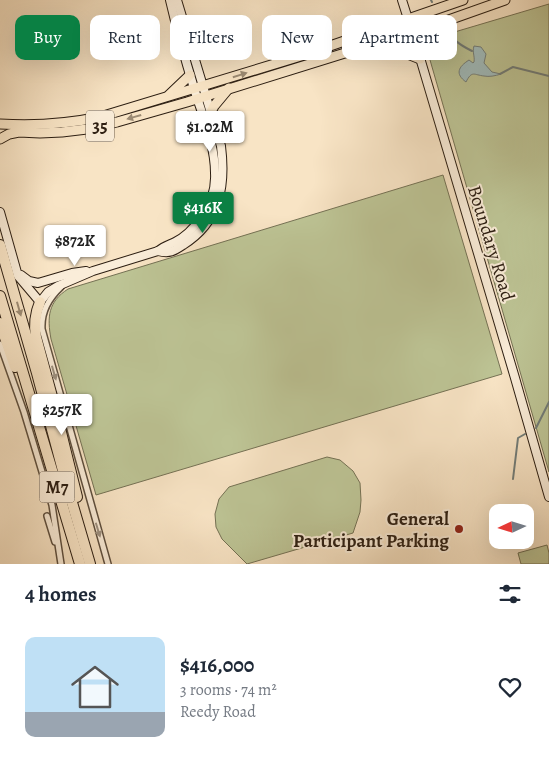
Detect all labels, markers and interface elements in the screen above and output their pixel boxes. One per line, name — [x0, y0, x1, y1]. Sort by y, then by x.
chip: Buy — [15, 15, 80, 60]
chip: Rent — [90, 15, 160, 60]
chip: Filters — [170, 15, 252, 60]
chip: New — [262, 15, 332, 60]
chip: Apartment — [342, 15, 457, 60]
one-way arrow — [233, 71, 248, 79]
road number: 35 — [86, 110, 114, 142]
pin: $1.02M — [169, 110, 251, 153]
one-way arrow — [126, 114, 141, 122]
text: $1.02M — [187, 116, 233, 138]
street label: Boundary Road — [461, 182, 521, 305]
pin: $416K — [168, 192, 238, 234]
text: $416K — [184, 197, 222, 219]
pin: $872K — [40, 224, 110, 267]
text: $872K — [55, 230, 95, 252]
one-way arrow — [15, 301, 23, 316]
one-way arrow — [51, 366, 59, 381]
pin: $257K — [27, 394, 97, 436]
text: $257K — [42, 399, 82, 421]
road number: M7 — [40, 472, 74, 502]
north arrow — [489, 504, 534, 549]
map controls — [489, 504, 534, 549]
place label: General Participant Parking — [293, 506, 449, 554]
one-way arrow — [94, 522, 102, 537]
marker: General Participant Parking — [453, 523, 465, 535]
text: 4 homes — [25, 580, 97, 608]
icon: filters — [496, 580, 524, 608]
text: $416,000 — [180, 651, 254, 679]
icon: home — [65, 657, 125, 717]
icon: heart — [496, 673, 524, 701]
text: 3 rooms · 74 m² — [180, 679, 277, 701]
text: Reedy Road — [180, 701, 256, 723]

